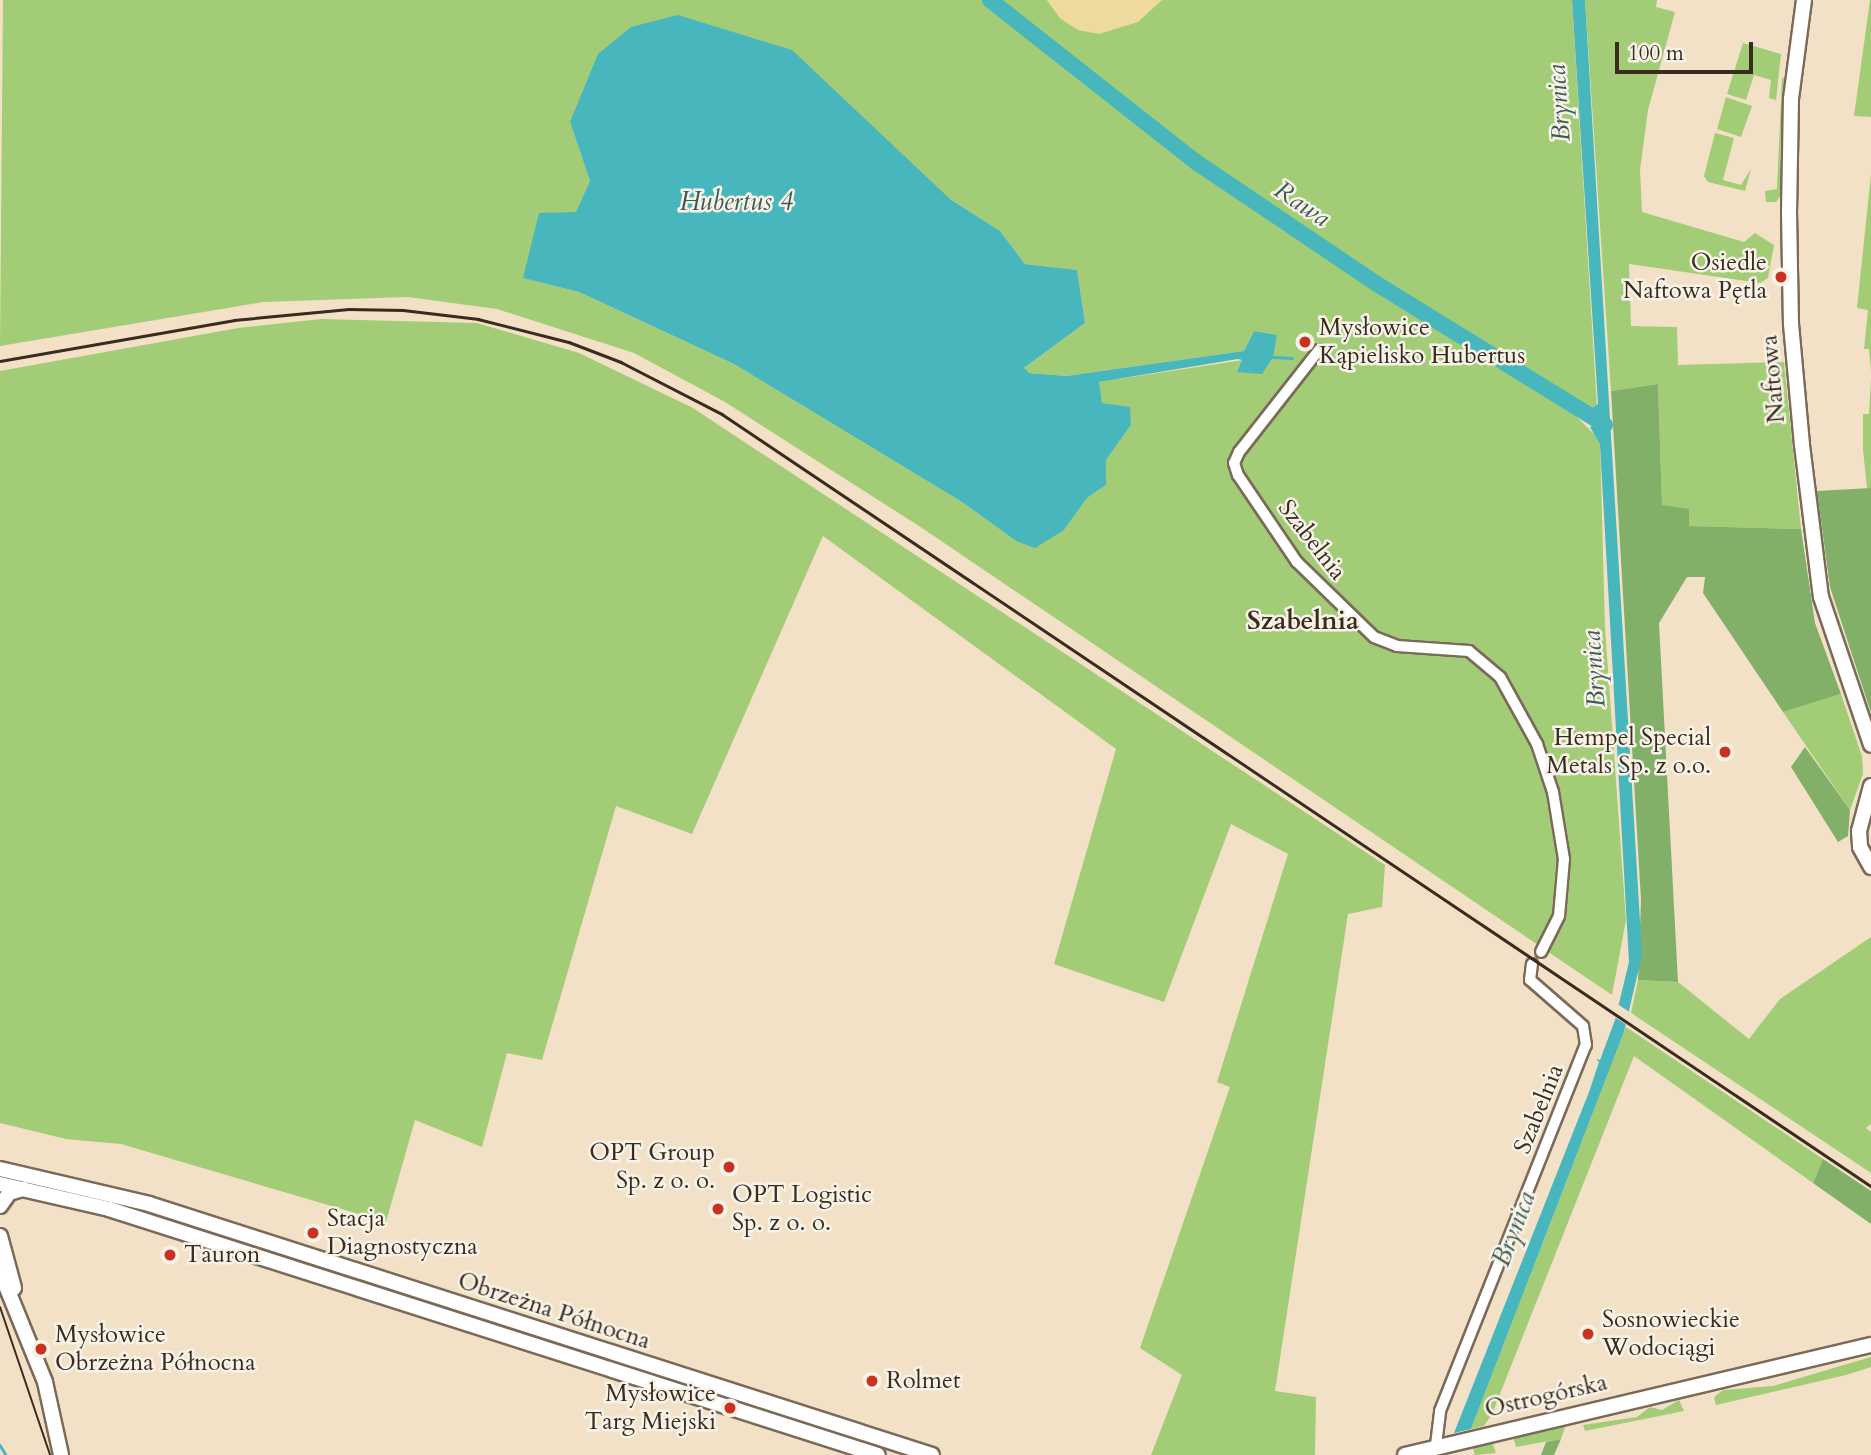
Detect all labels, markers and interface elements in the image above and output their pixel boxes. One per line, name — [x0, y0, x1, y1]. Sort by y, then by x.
scale bar — [1619, 28, 1757, 72]
text: 100 m — [1628, 39, 1684, 68]
water label: Brynica — [1541, 63, 1577, 143]
water label: Rawa — [1268, 174, 1336, 234]
water label: Hubertus 4 — [679, 186, 793, 218]
place label: Osiedle Naftowa Pętla — [1623, 249, 1767, 305]
marker: Osiedle Naftowa Pętla — [1773, 269, 1789, 285]
place label: Mysłowice Kąpielisko Hubertus — [1319, 314, 1525, 370]
marker: Mysłowice Kąpielisko Hubertus — [1297, 334, 1313, 350]
street label: Naftowa — [1755, 334, 1791, 424]
street label: Szabelnia — [1272, 494, 1352, 586]
district label: Szabelnia — [1247, 605, 1359, 637]
water label: Brynica — [1576, 629, 1612, 709]
place label: Hempel Special Metals Sp. z o.o. — [1546, 724, 1711, 780]
marker: Hempel Special Metals Sp. z o.o. — [1717, 744, 1733, 760]
street label: Szabelnia — [1508, 1060, 1570, 1158]
place label: OPT Group Sp. z o. o. — [589, 1139, 715, 1195]
marker: OPT Group Sp. z o. o. — [721, 1159, 737, 1175]
place label: OPT Logistic Sp. z o. o. — [732, 1181, 872, 1237]
water label: Brynica — [1486, 1187, 1542, 1271]
marker: OPT Logistic Sp. z o. o. — [710, 1201, 726, 1217]
place label: Stacja Diagnostyczna — [327, 1205, 478, 1261]
marker: Stacja Diagnostyczna — [305, 1225, 321, 1241]
place label: Tauron — [184, 1241, 261, 1269]
marker: Tauron — [162, 1247, 178, 1263]
street label: Obrzeżna Północna — [454, 1266, 654, 1356]
place label: Sosnowieckie Wodociągi — [1602, 1306, 1740, 1362]
place label: Mysłowice Obrzeżna Północna — [55, 1321, 256, 1377]
marker: Sosnowieckie Wodociągi — [1580, 1326, 1596, 1342]
marker: Mysłowice Obrzeżna Północna — [33, 1341, 49, 1357]
place label: Rolmet — [886, 1367, 960, 1395]
street label: Ostrogórska — [1482, 1368, 1610, 1424]
marker: Rolmet — [864, 1373, 880, 1389]
place label: Mysłowice Targ Miejski — [585, 1380, 716, 1436]
marker: Mysłowice Targ Miejski — [722, 1400, 738, 1416]

